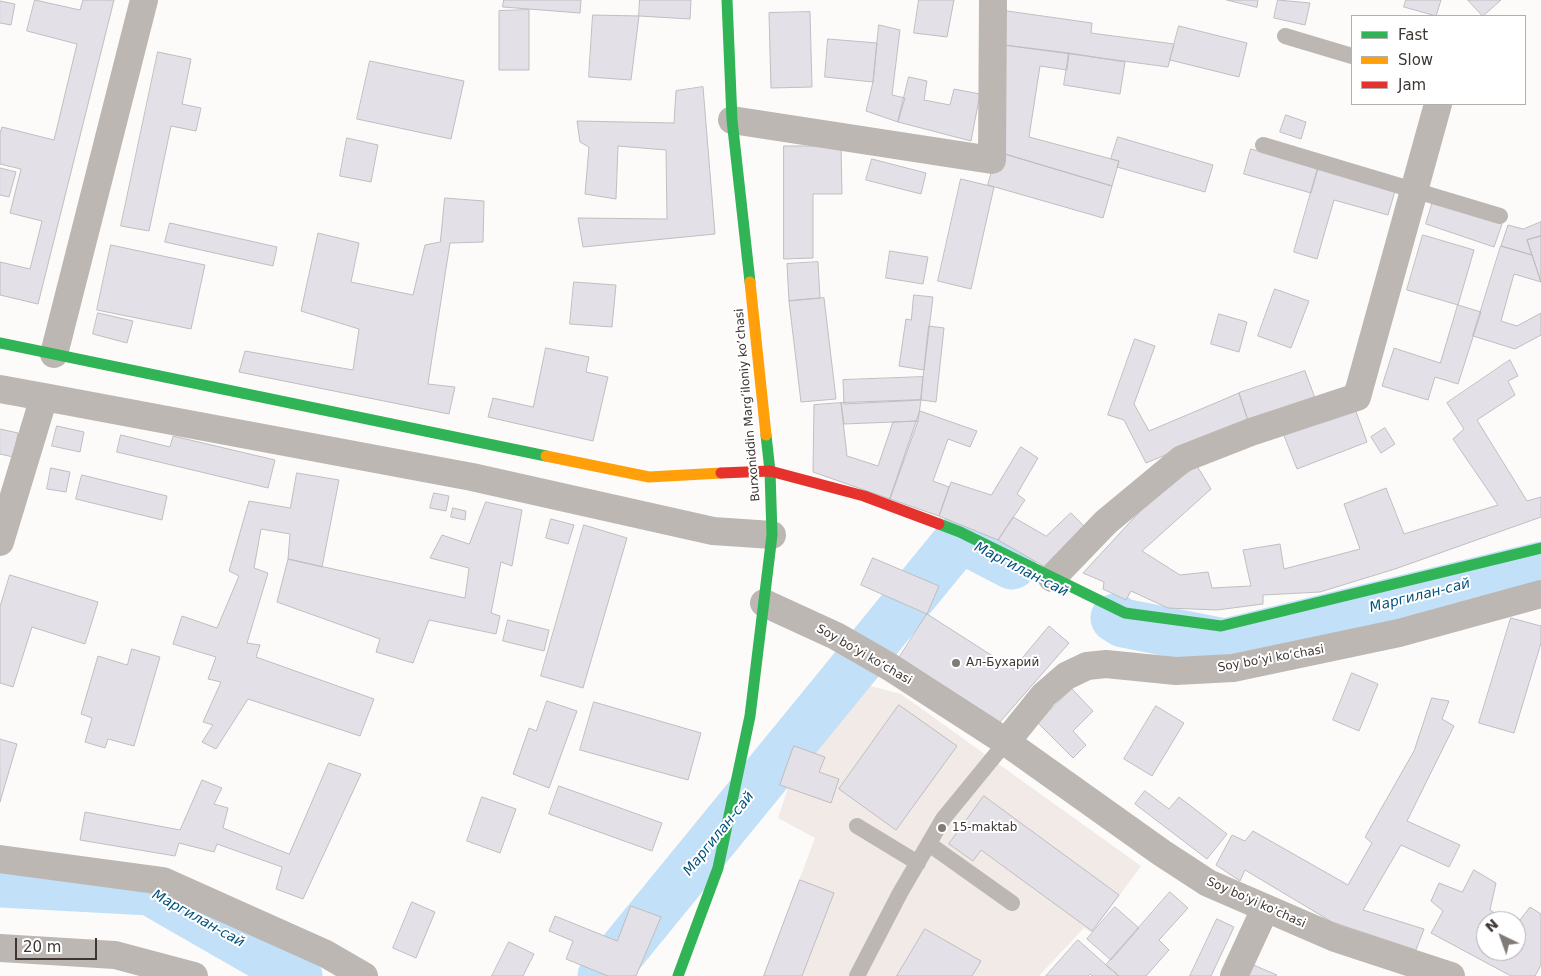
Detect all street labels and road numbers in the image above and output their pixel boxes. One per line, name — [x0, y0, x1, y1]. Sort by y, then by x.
street label: Burxoniddin Marg’iloniy ko’chasi — [732, 308, 764, 502]
street label: Soy boʻyi koʻchasi — [814, 622, 914, 688]
street label: Soy boʻyi koʻchasi — [1217, 643, 1325, 675]
street label: Soy bo'yi ko'chasi — [1204, 875, 1308, 931]

